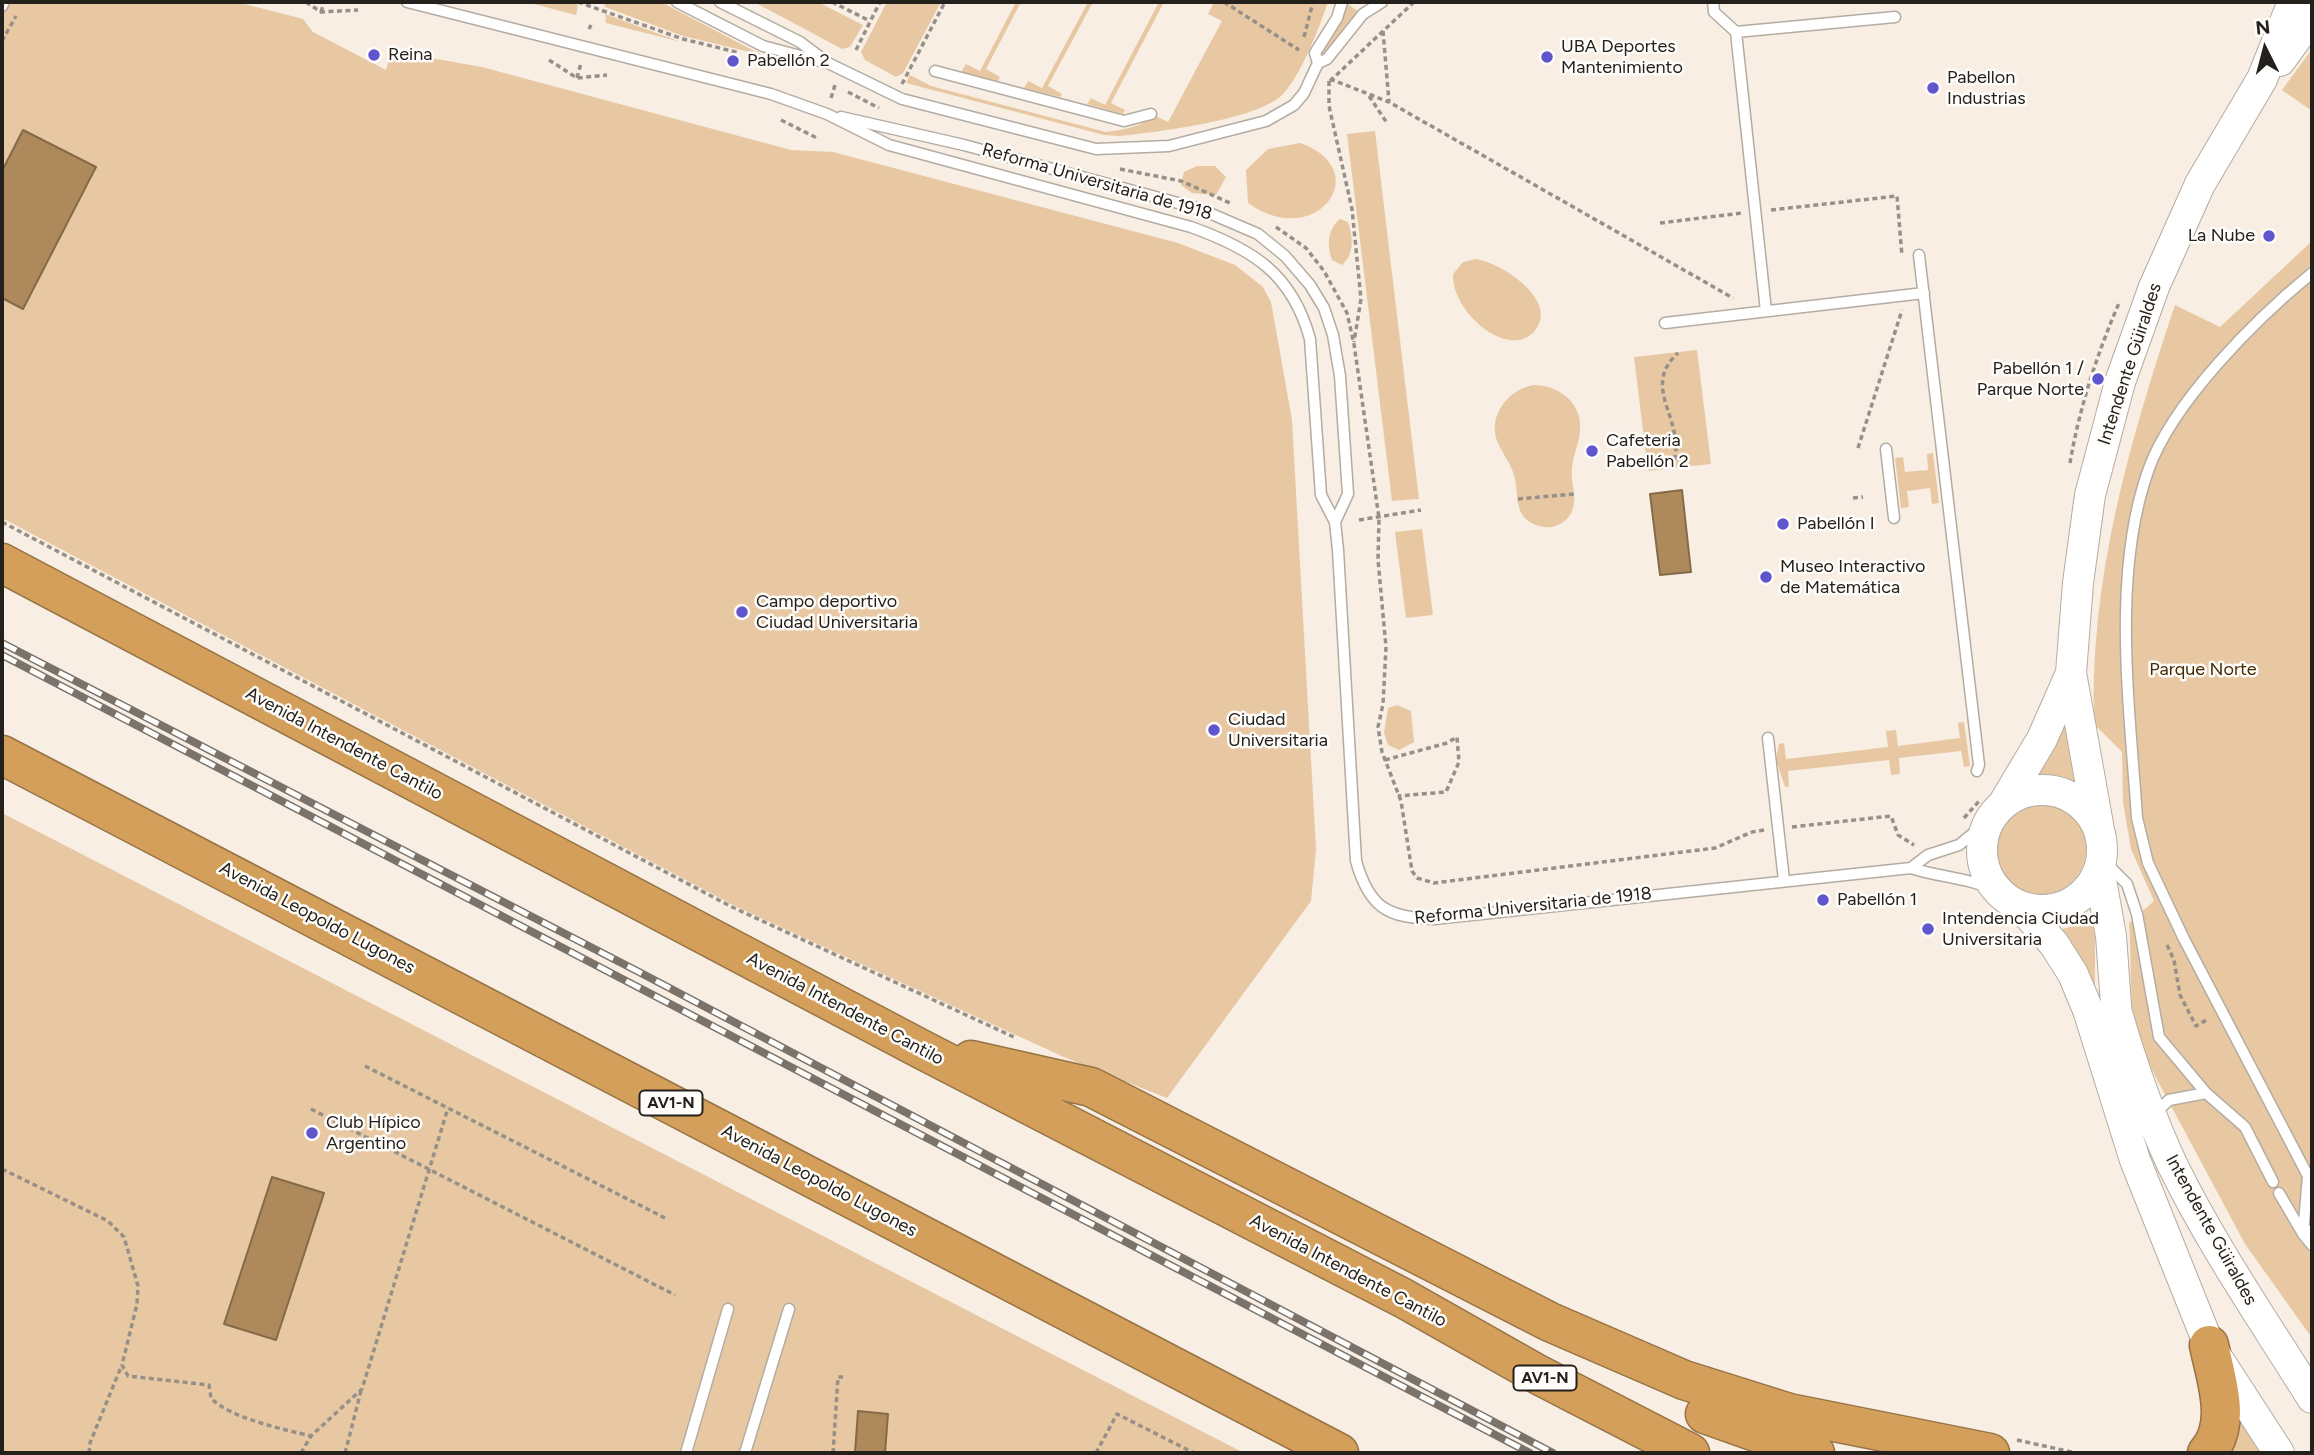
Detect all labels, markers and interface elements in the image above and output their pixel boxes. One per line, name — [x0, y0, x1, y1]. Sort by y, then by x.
north arrow — [2230, 14, 2300, 84]
text: N — [2254, 15, 2271, 40]
place label: UBA Deportes Mantenimiento — [1561, 36, 1683, 78]
place label: Reina — [388, 44, 432, 66]
marker: Reina — [366, 47, 382, 63]
marker: UBA Deportes Mantenimiento — [1539, 49, 1555, 65]
place label: Pabellón 2 — [747, 50, 830, 72]
marker: Pabellón 2 — [725, 53, 741, 69]
place label: Pabellon Industrias — [1947, 67, 2026, 110]
marker: Pabellon Industrias — [1925, 80, 1941, 96]
street label: Reforma Universitaria de 1918 — [979, 139, 1215, 225]
place label: La Nube — [2188, 225, 2255, 247]
marker: La Nube — [2261, 228, 2277, 244]
street label: Intendente Güiraldes — [2094, 280, 2166, 448]
place label: Pabellón 1 / Parque Norte — [1977, 358, 2084, 400]
marker: Pabellón 1 / Parque Norte — [2090, 371, 2106, 387]
place label: Cafeteria Pabellón 2 — [1606, 430, 1689, 472]
marker: Cafeteria Pabellón 2 — [1584, 443, 1600, 459]
place label: Pabellón I — [1797, 513, 1875, 535]
marker: Pabellón I — [1775, 516, 1791, 532]
place label: Museo Interactivo de Matemática — [1780, 556, 1925, 598]
marker: Museo Interactivo de Matemática — [1758, 569, 1774, 585]
place label: Campo deportivo Ciudad Universitaria — [756, 591, 918, 634]
marker: Campo deportivo Ciudad Universitaria — [734, 604, 750, 620]
park label: Parque Norte — [2149, 659, 2257, 681]
street label: Avenida Intendente Cantilo — [242, 683, 446, 805]
place label: Ciudad Universitaria — [1228, 709, 1328, 752]
marker: Ciudad Universitaria — [1206, 722, 1222, 738]
street label: Avenida Leopoldo Lugones — [216, 857, 418, 979]
street label: Reforma Universitaria de 1918 — [1413, 883, 1653, 929]
place label: Pabellón 1 — [1837, 889, 1917, 911]
marker: Pabellón 1 — [1815, 892, 1831, 908]
place label: Intendencia Ciudad Universitaria — [1942, 908, 2099, 950]
marker: Intendencia Ciudad Universitaria — [1920, 921, 1936, 937]
street label: Avenida Intendente Cantilo — [743, 948, 947, 1070]
road number: AV1-N — [640, 1091, 702, 1116]
place label: Club Hípico Argentino — [326, 1112, 421, 1154]
street label: Avenida Leopoldo Lugones — [718, 1120, 920, 1242]
marker: Club Hípico Argentino — [304, 1125, 320, 1141]
street label: Intendente Güiraldes — [2161, 1151, 2261, 1309]
street label: Avenida Intendente Cantilo — [1246, 1210, 1450, 1332]
road number: AV1-N — [1514, 1366, 1576, 1390]

